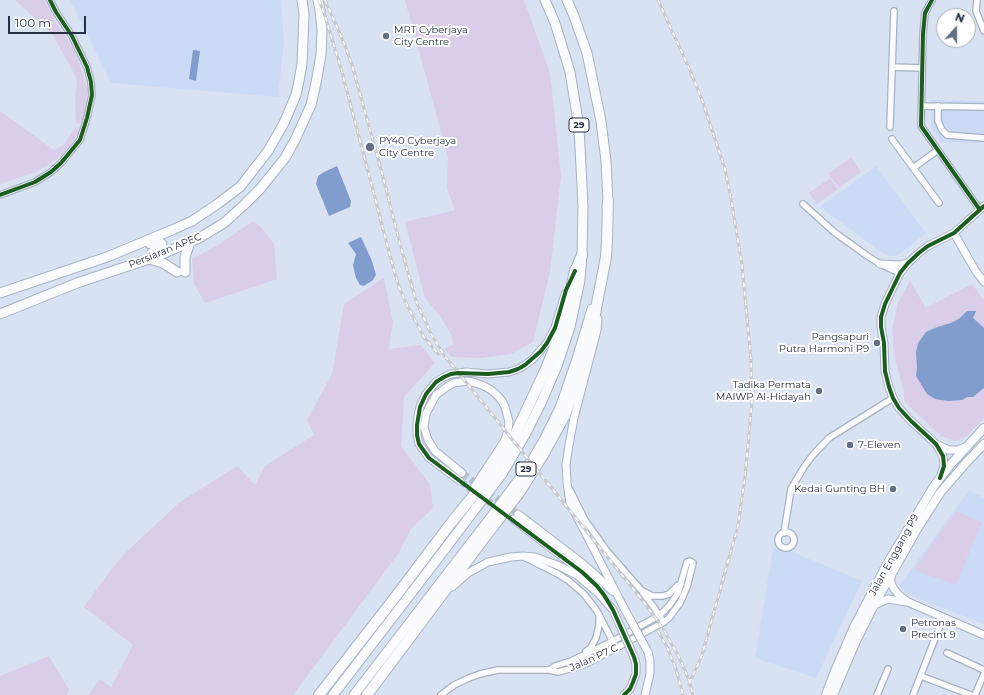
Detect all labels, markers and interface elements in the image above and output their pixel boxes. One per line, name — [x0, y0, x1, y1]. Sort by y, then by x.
scale bar — [10, 8, 88, 34]
north arrow — [936, 8, 976, 48]
text: N — [953, 10, 967, 26]
text: 100 m — [15, 15, 51, 30]
place label: MRT Cyberjaya City Centre — [394, 24, 468, 48]
marker: MRT Cyberjaya City Centre — [381, 31, 391, 41]
road number: 29 — [569, 118, 589, 132]
place label: PY40 Cyberjaya City Centre — [379, 135, 456, 158]
marker: PY40 Cyberjaya City Centre — [364, 141, 376, 153]
street label: Persiaran APEC — [127, 231, 203, 271]
place label: Pangsapuri Putra Harmoni P9 — [779, 331, 869, 354]
marker: Pangsapuri Putra Harmoni P9 — [872, 338, 882, 348]
place label: Tadika Permata MAIWP Al-Hidayah — [716, 379, 811, 402]
marker: Tadika Permata MAIWP Al-Hidayah — [814, 386, 824, 396]
place label: 7-Eleven — [858, 439, 901, 451]
marker: 7-Eleven — [845, 440, 855, 450]
road number: 29 — [516, 462, 536, 476]
place label: Kedai Gunting BH — [794, 483, 885, 495]
marker: Kedai Gunting BH — [888, 484, 898, 494]
street label: Jalan Enggang P9 — [867, 512, 921, 598]
place label: Petronas Precint 9 — [911, 617, 956, 640]
marker: Petronas Precint 9 — [898, 624, 908, 634]
street label: Jalan P7 C — [568, 642, 620, 674]

